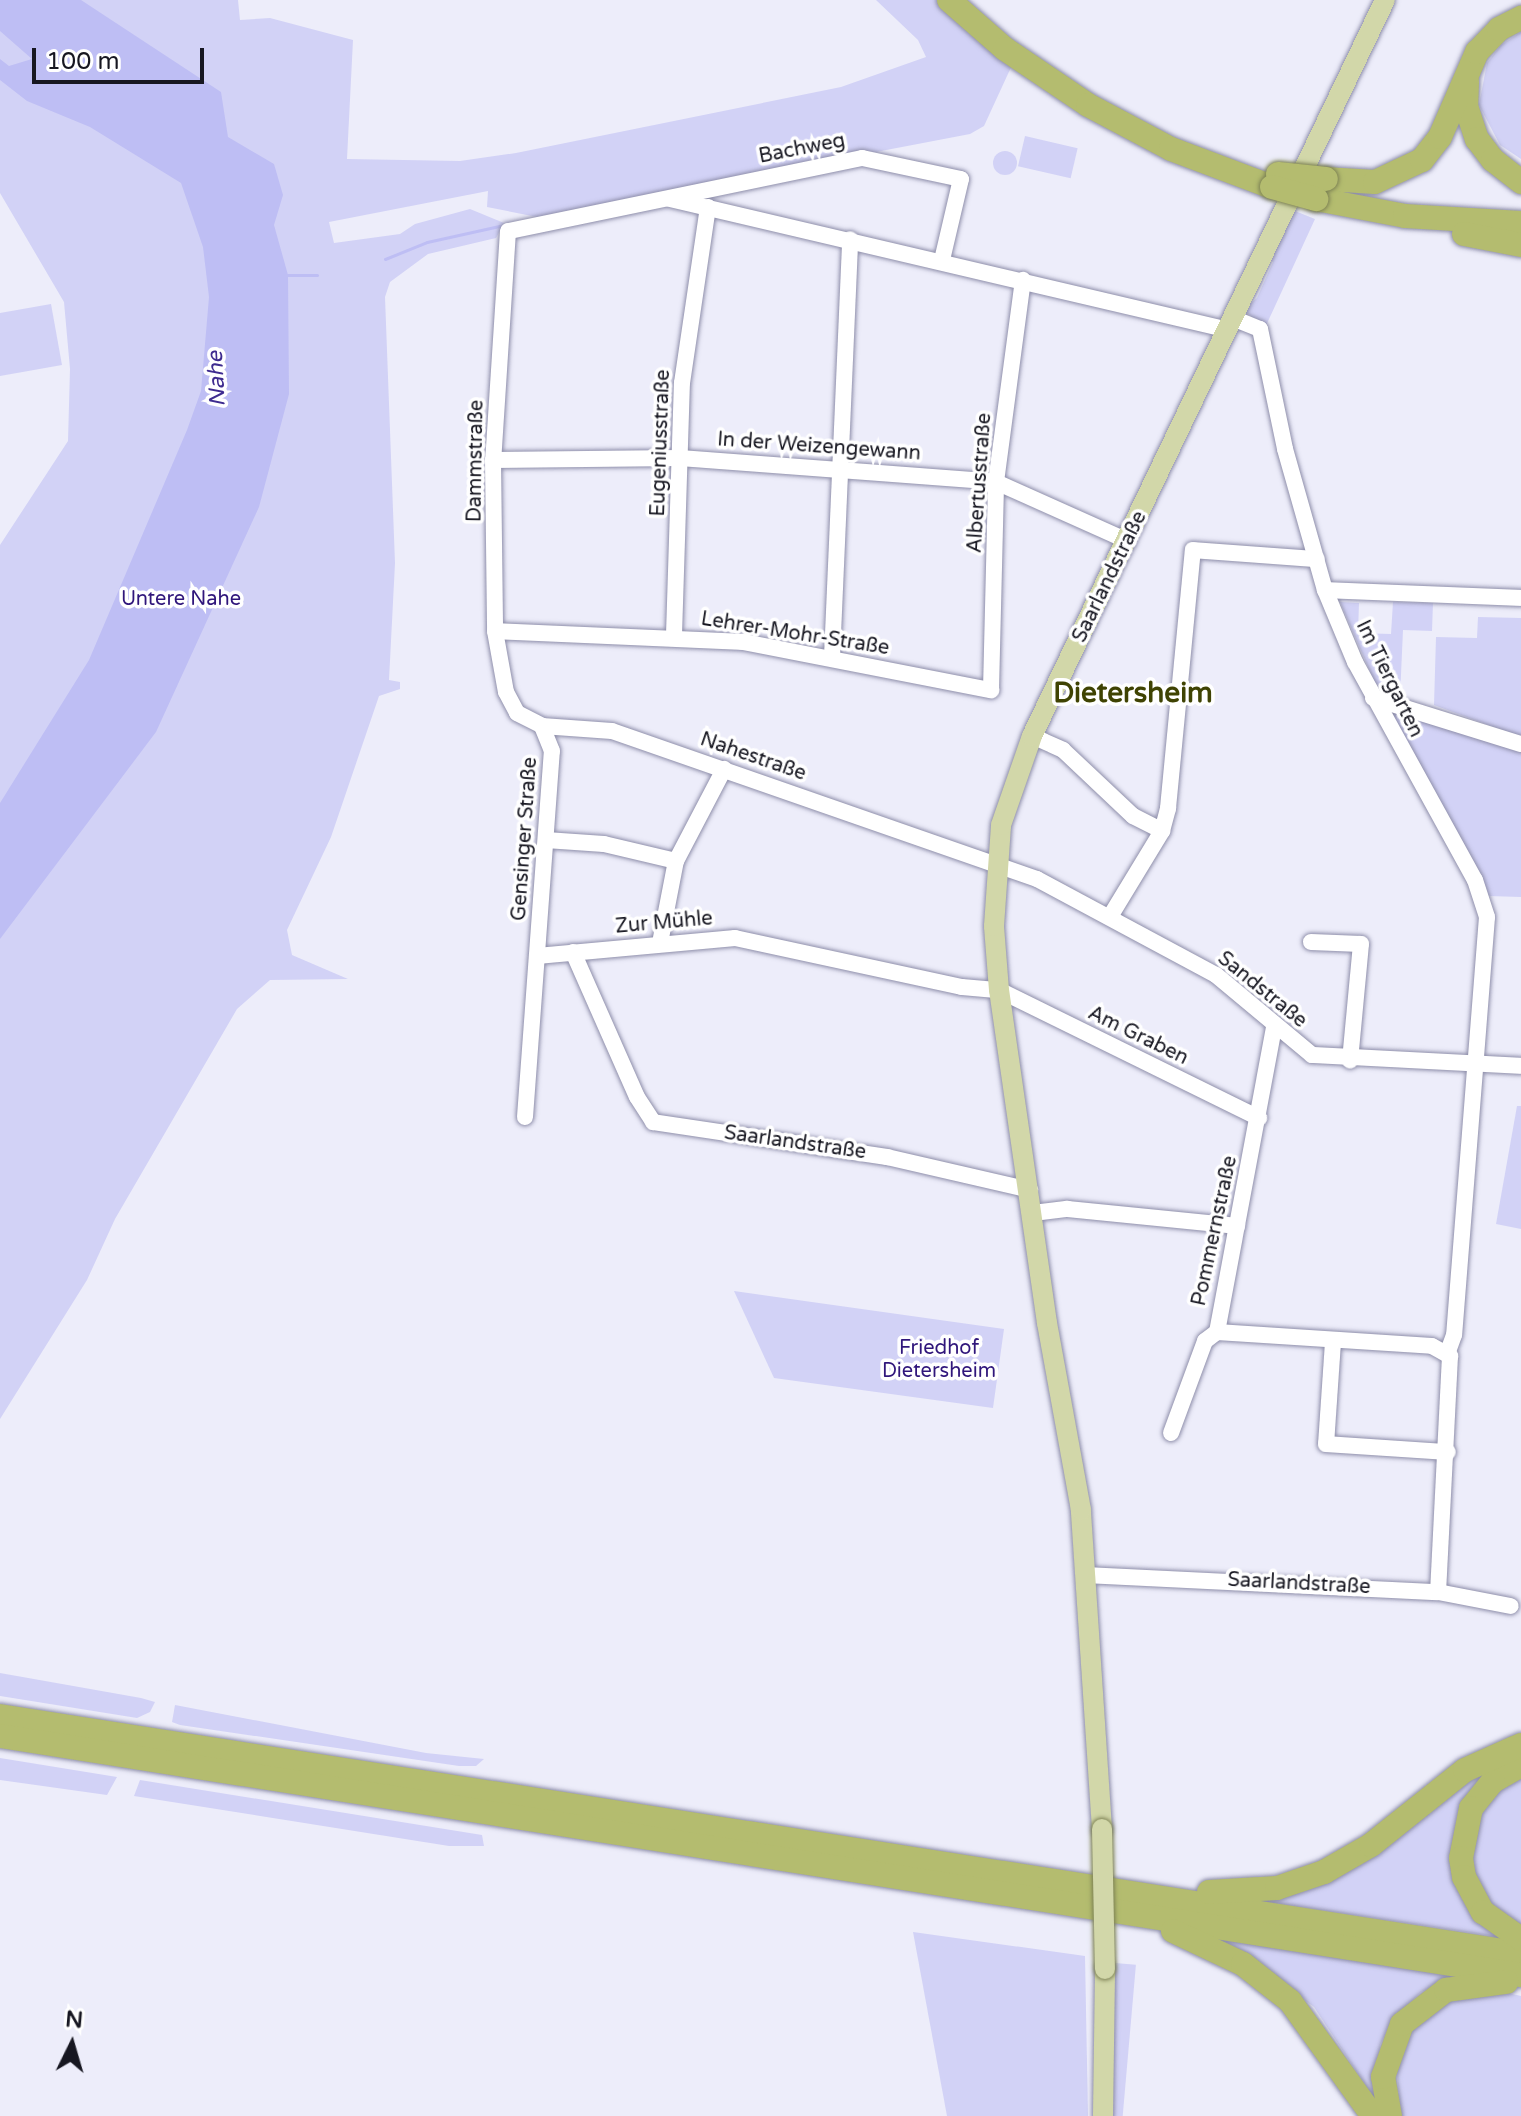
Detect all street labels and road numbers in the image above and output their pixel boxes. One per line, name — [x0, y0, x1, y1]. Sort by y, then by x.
street label: Bachweg — [757, 129, 847, 169]
street label: Eugeniusstraße — [646, 369, 676, 517]
street label: Dammstraße — [463, 400, 489, 522]
street label: Albertusstraße — [963, 412, 997, 554]
street label: In der Weizengewann — [716, 428, 922, 466]
street label: Saarlandstraße — [1068, 507, 1152, 647]
street label: Lehrer-Mohr-Straße — [699, 607, 891, 661]
street label: Im Tiergarten — [1350, 617, 1428, 741]
street label: Nahestraße — [697, 728, 809, 786]
street label: Gensinger Straße — [507, 756, 543, 922]
street label: Zur Mühle — [614, 907, 714, 939]
street label: Sandstraße — [1213, 947, 1311, 1033]
street label: Am Graben — [1084, 1001, 1192, 1071]
street label: Saarlandstraße — [723, 1121, 867, 1165]
street label: Pommernstraße — [1187, 1154, 1243, 1308]
street label: Saarlandstraße — [1227, 1568, 1371, 1600]

